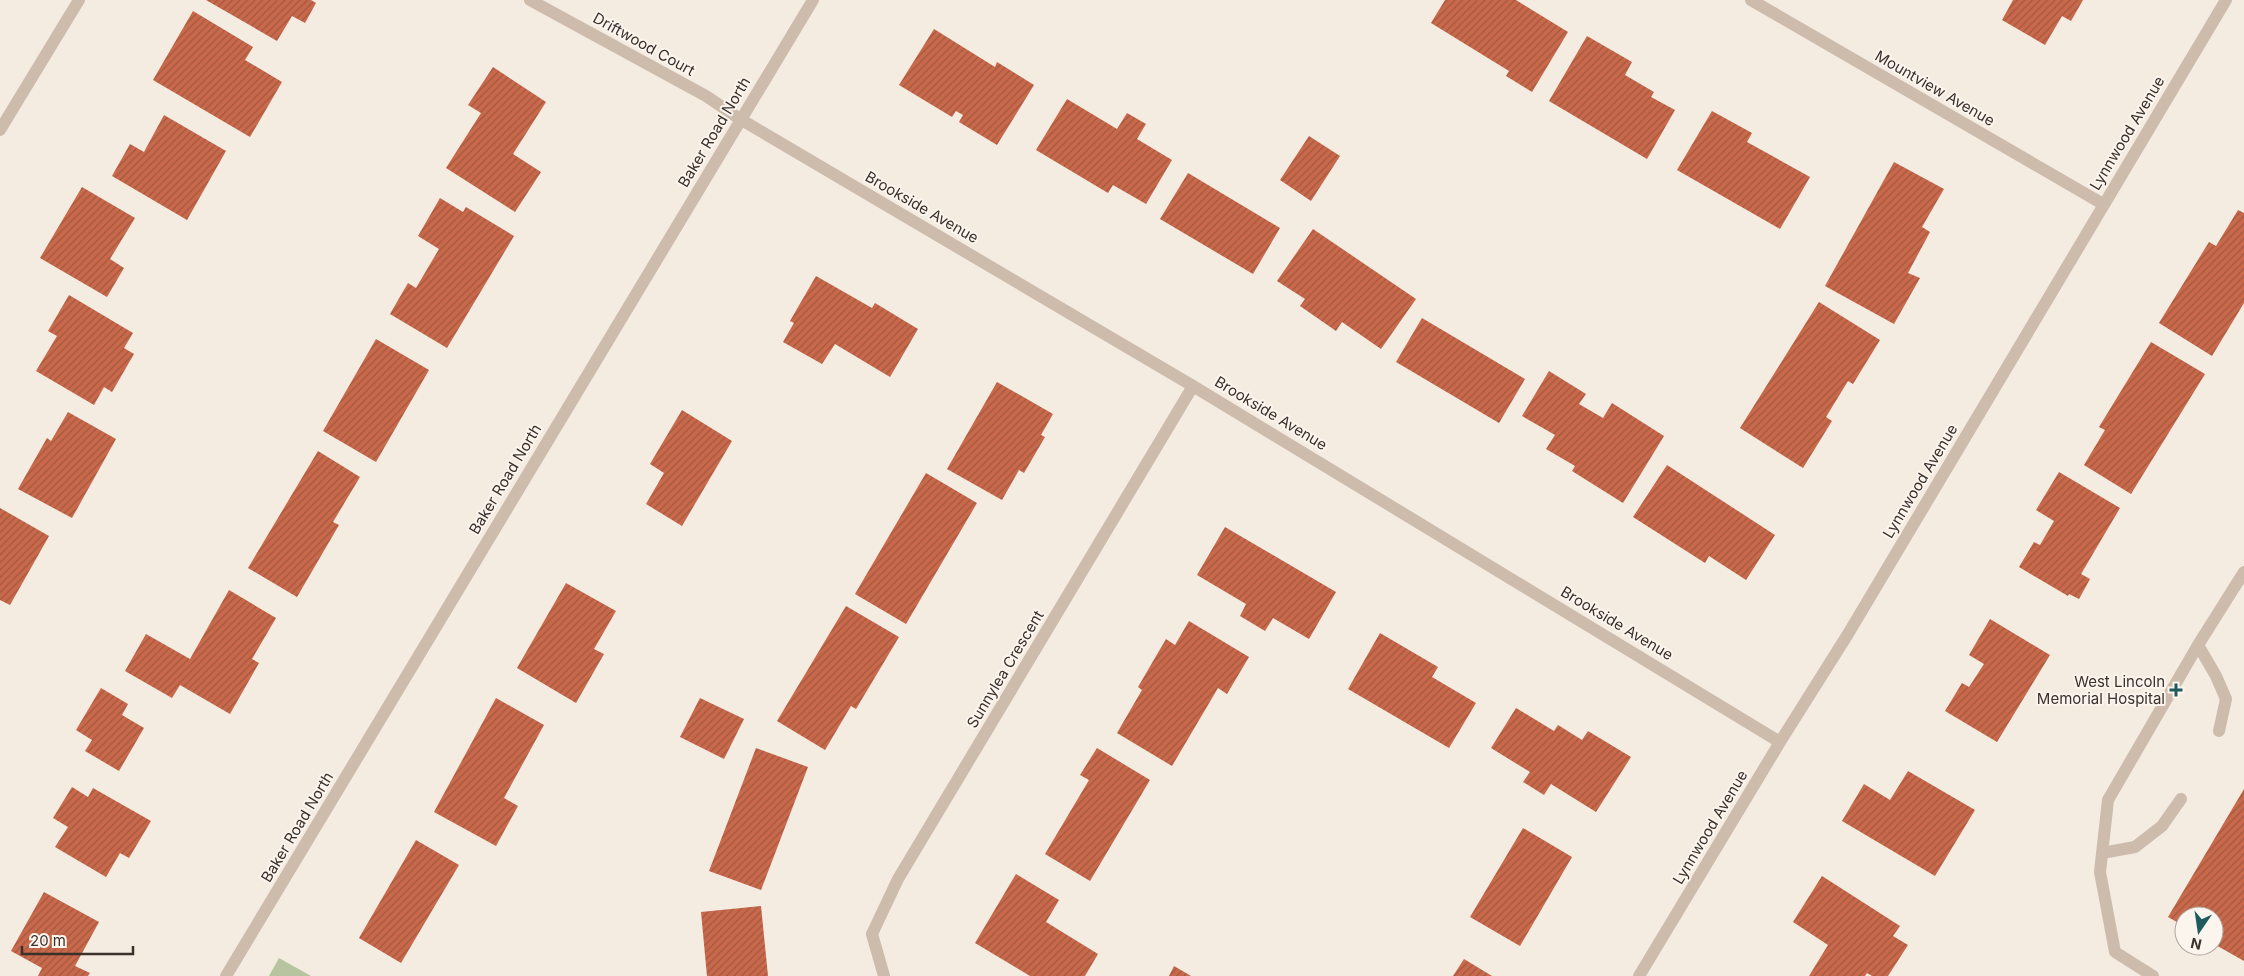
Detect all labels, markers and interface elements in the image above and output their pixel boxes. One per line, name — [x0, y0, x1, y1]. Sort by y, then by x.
street label: Driftwood Court — [590, 8, 698, 80]
street label: Mountview Avenue — [1872, 46, 1998, 130]
street label: Baker Road North — [674, 73, 754, 191]
street label: Lynnwood Avenue — [2085, 73, 2169, 193]
street label: Brookside Avenue — [862, 167, 982, 247]
street label: Brookside Avenue — [1211, 372, 1331, 454]
street label: Baker Road North — [465, 420, 545, 538]
street label: Lynnwood Avenue — [1878, 421, 1962, 541]
street label: Brookside Avenue — [1557, 582, 1677, 664]
street label: Sunnylea Crescent — [962, 607, 1048, 731]
place label: West Lincoln Memorial Hospital — [2037, 672, 2165, 708]
marker: West Lincoln Memorial Hospital — [2169, 683, 2183, 697]
street label: Lynnwood Avenue — [1668, 767, 1752, 887]
street label: Baker Road North — [257, 768, 337, 886]
north arrow — [2174, 906, 2224, 956]
scale bar — [22, 924, 134, 956]
text: 20 m — [30, 931, 66, 950]
text: N — [2189, 935, 2203, 954]

